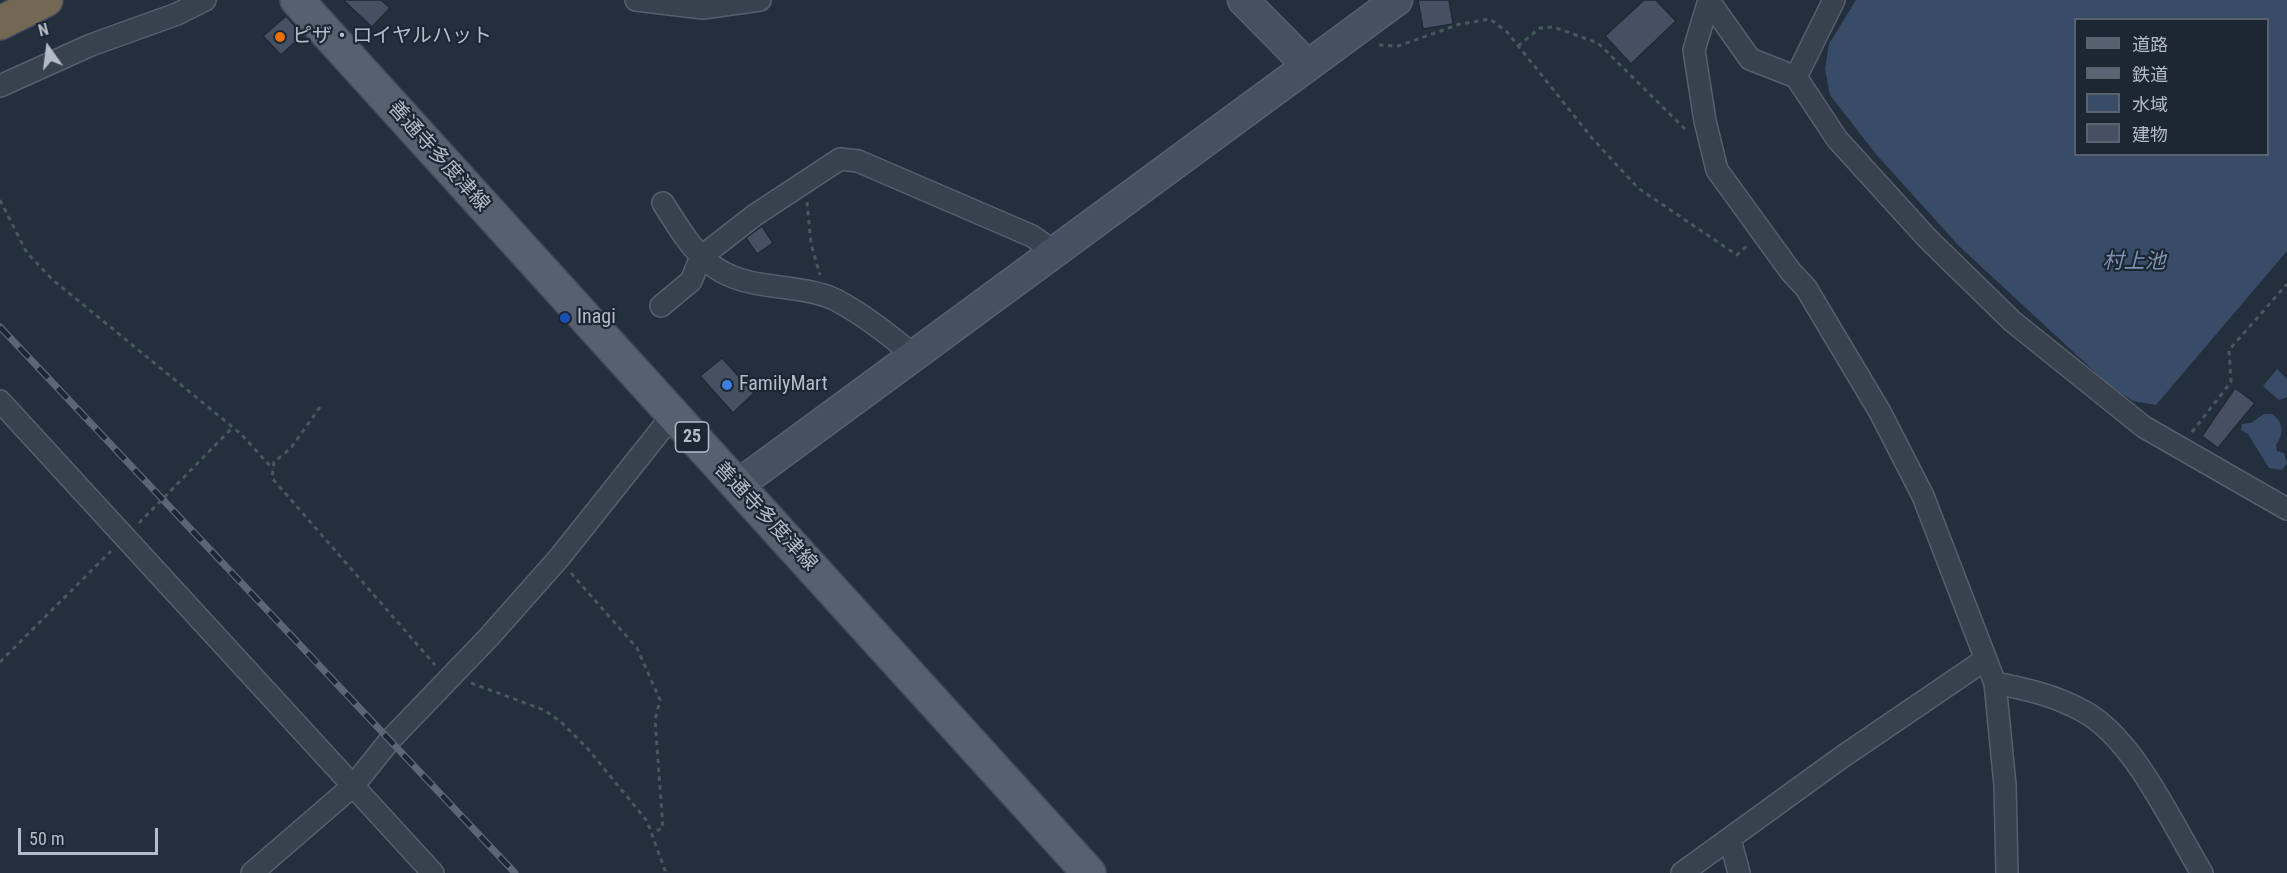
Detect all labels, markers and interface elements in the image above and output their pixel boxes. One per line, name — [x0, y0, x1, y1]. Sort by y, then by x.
north arrow — [18, 18, 78, 78]
legend — [2074, 18, 2269, 156]
text: N — [36, 20, 51, 40]
place label: ピザ・ロイヤルハット — [292, 25, 492, 49]
marker: ピザ・ロイヤルハット — [273, 30, 287, 44]
text: 道路 — [2132, 34, 2168, 55]
text: 鉄道 — [2132, 64, 2168, 85]
text: 水域 — [2132, 94, 2168, 115]
street label: 善通寺多度津線 — [382, 97, 494, 217]
text: 建物 — [2132, 124, 2168, 145]
water label: 村上池 — [2103, 250, 2165, 276]
place label: Inagi — [577, 306, 616, 330]
marker: Inagi — [558, 311, 572, 325]
place label: FamilyMart — [739, 373, 828, 397]
marker: FamilyMart — [720, 378, 734, 392]
road number: 25 — [676, 422, 708, 452]
street label: 善通寺多度津線 — [708, 458, 822, 576]
scale bar — [21, 816, 160, 854]
text: 50 m — [29, 828, 64, 849]

